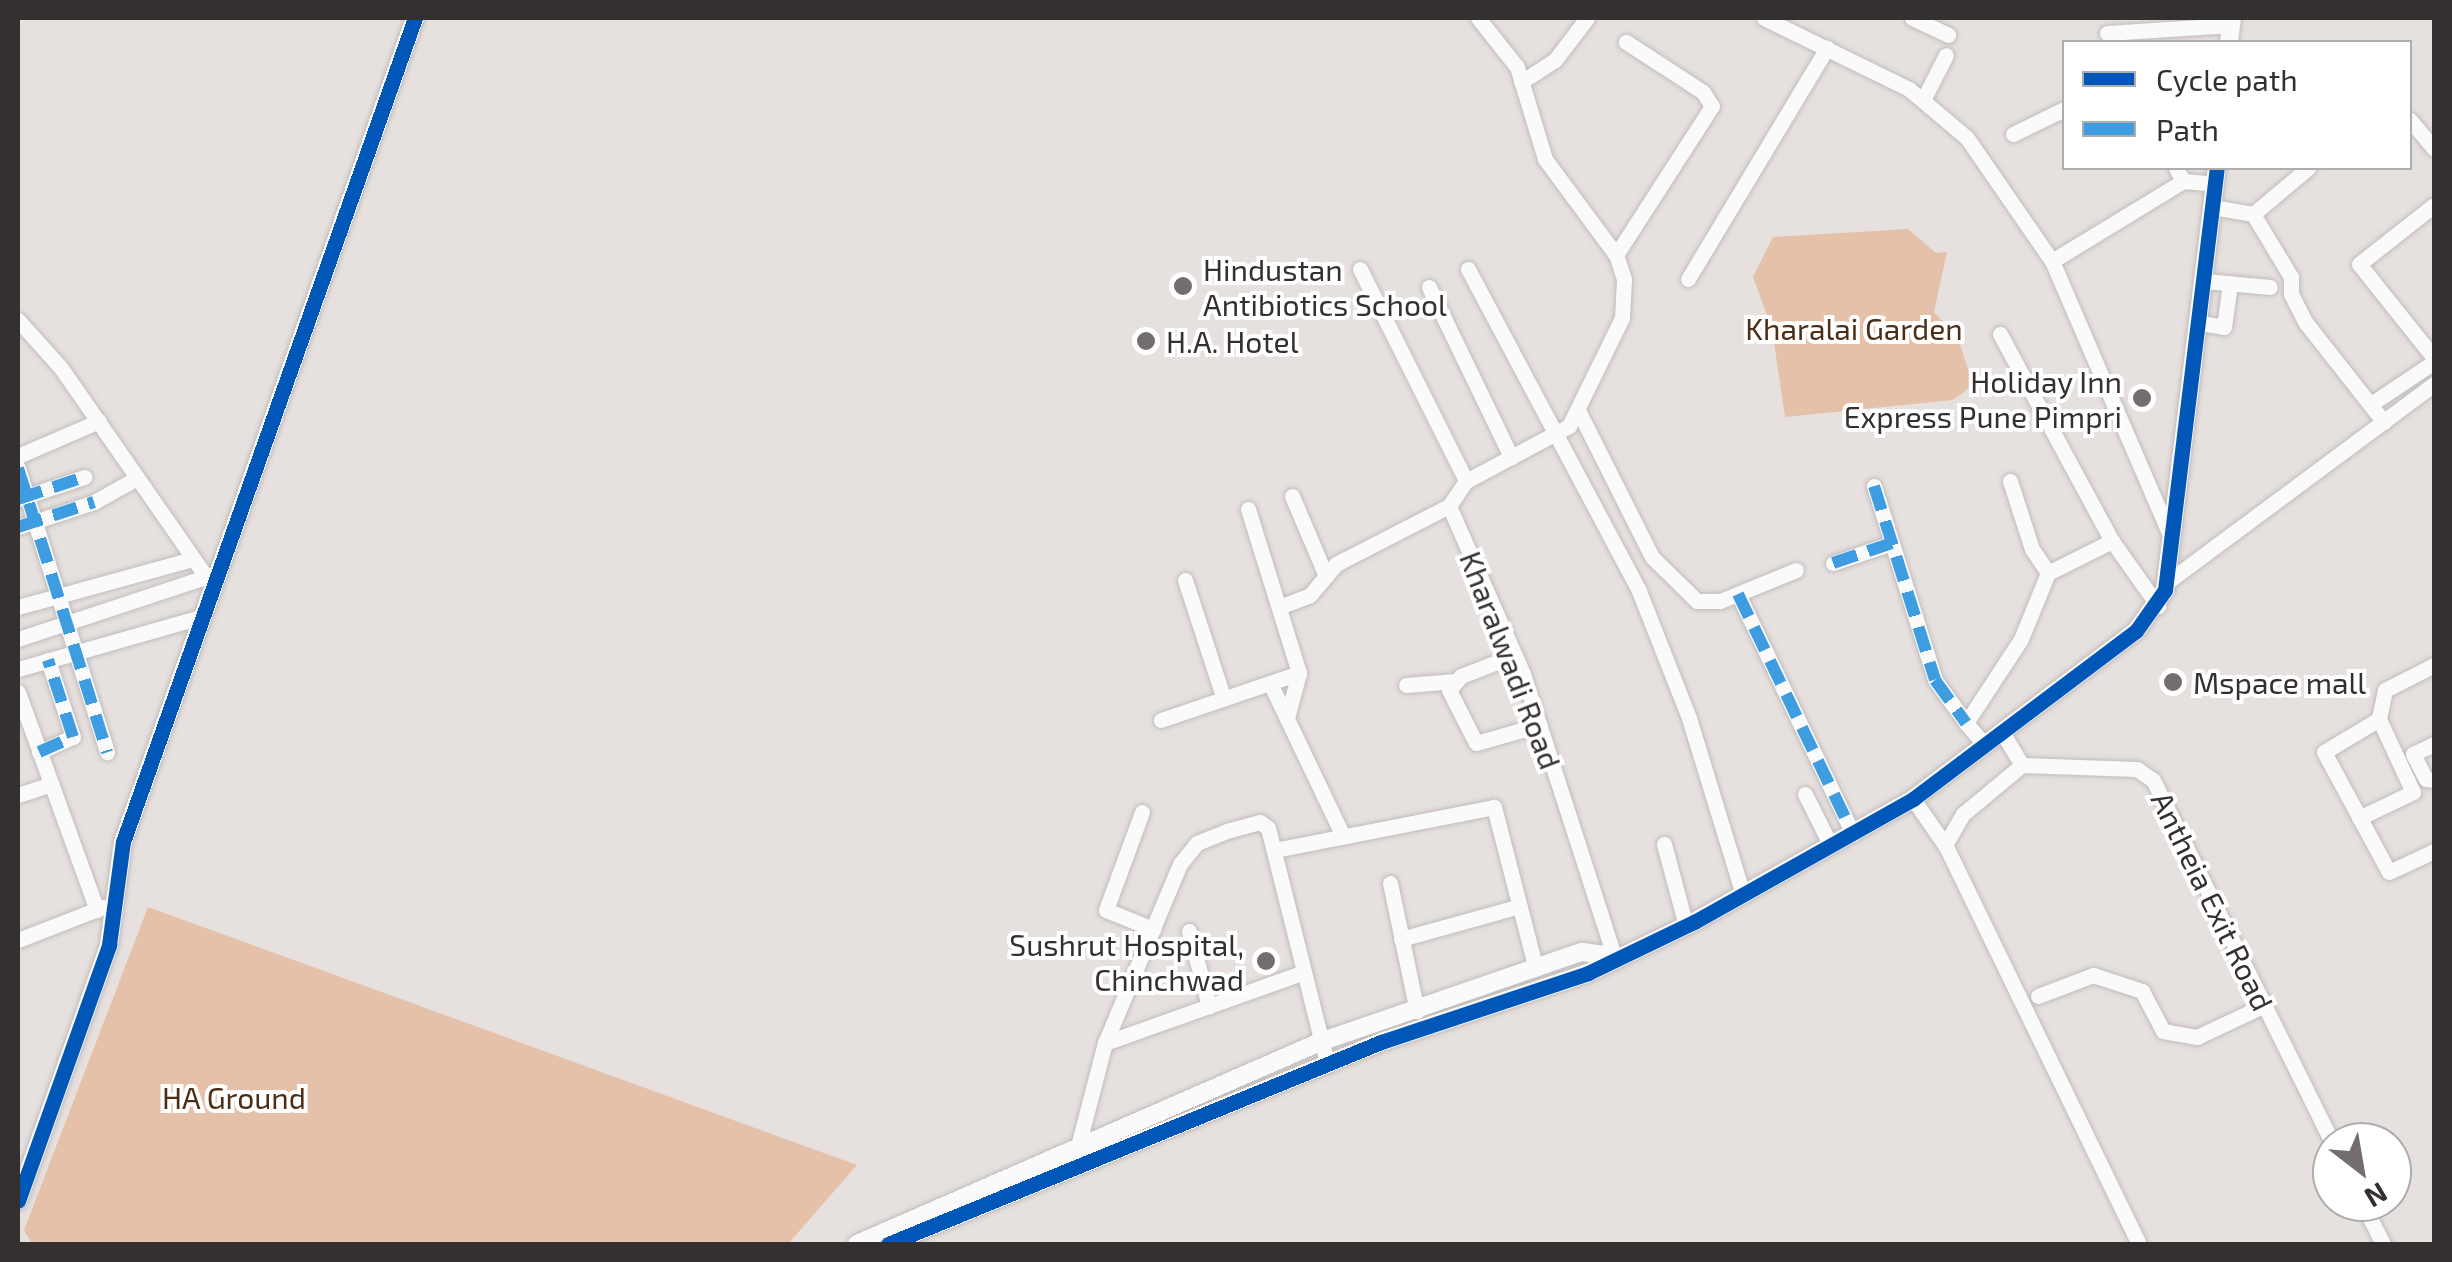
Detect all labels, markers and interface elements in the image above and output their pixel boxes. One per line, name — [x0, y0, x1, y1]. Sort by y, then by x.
legend — [2062, 40, 2412, 170]
text: Cycle path — [2156, 61, 2298, 97]
text: Path — [2156, 111, 2219, 147]
place label: Hindustan Antibiotics School — [1203, 251, 1447, 322]
marker: Hindustan Antibiotics School — [1172, 275, 1194, 297]
park label: Kharalai Garden — [1745, 310, 1963, 346]
place label: H.A. Hotel — [1166, 323, 1299, 359]
marker: H.A. Hotel — [1135, 330, 1157, 352]
place label: Holiday Inn Express Pune Pimpri — [1844, 363, 2122, 434]
marker: Holiday Inn Express Pune Pimpri — [2131, 387, 2153, 409]
street label: Kharalwadi Road — [1453, 546, 1569, 774]
place label: Mspace mall — [2193, 664, 2366, 700]
marker: Mspace mall — [2162, 671, 2184, 693]
street label: Antheia Exit Road — [2144, 786, 2282, 1016]
place label: Sushrut Hospital, Chinchwad — [1009, 926, 1244, 996]
marker: Sushrut Hospital, Chinchwad — [1253, 948, 1279, 974]
park label: HA Ground — [162, 1079, 306, 1115]
north arrow — [2312, 1122, 2412, 1222]
text: N — [2359, 1176, 2394, 1216]

